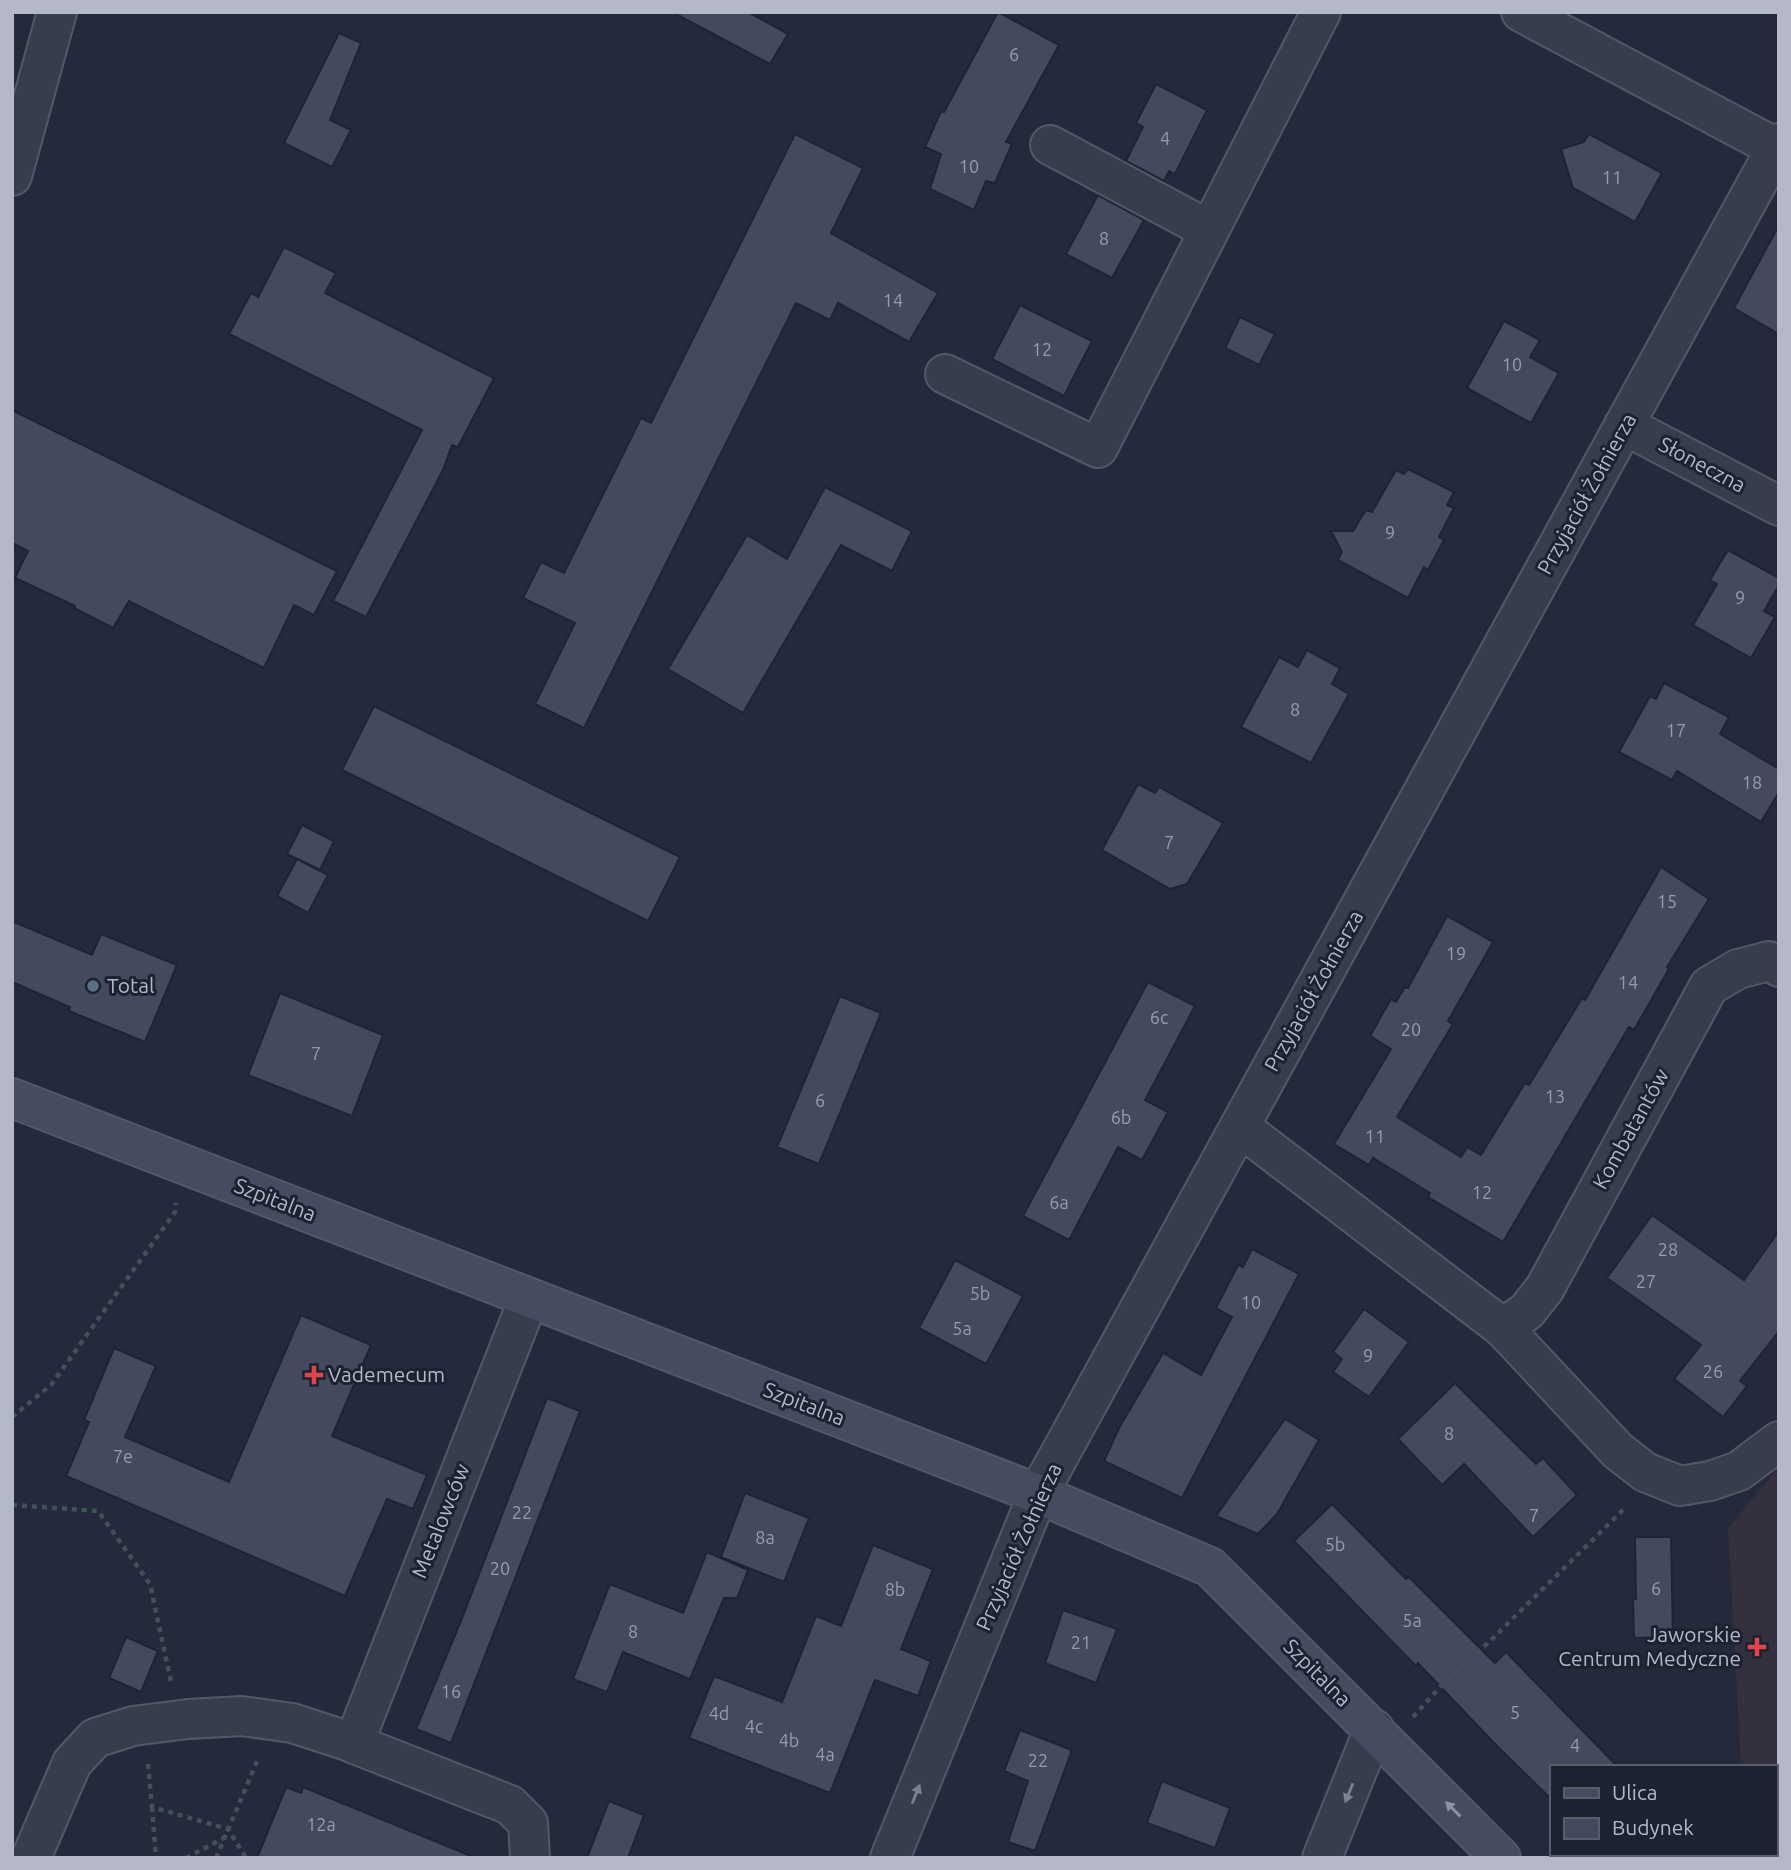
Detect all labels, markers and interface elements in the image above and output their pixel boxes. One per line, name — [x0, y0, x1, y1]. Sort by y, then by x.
house number: 6 — [1009, 44, 1019, 64]
house number: 4 — [1160, 128, 1170, 148]
house number: 10 — [959, 156, 979, 176]
house number: 11 — [1602, 167, 1622, 187]
house number: 8 — [1099, 228, 1109, 248]
house number: 14 — [883, 290, 903, 310]
house number: 12 — [1032, 339, 1052, 359]
house number: 10 — [1502, 354, 1522, 374]
street label: Przyjaciół Żołnierza — [1532, 409, 1640, 578]
street label: Słoneczna — [1655, 431, 1750, 497]
house number: 9 — [1385, 522, 1395, 542]
house number: 9 — [1735, 587, 1745, 607]
house number: 8 — [1290, 699, 1300, 719]
house number: 17 — [1666, 720, 1686, 740]
house number: 18 — [1742, 772, 1762, 792]
house number: 7 — [1164, 832, 1174, 852]
house number: 15 — [1657, 891, 1677, 911]
street label: Przyjaciół Żołnierza — [1259, 906, 1367, 1075]
house number: 19 — [1446, 943, 1466, 963]
house number: 14 — [1618, 972, 1638, 992]
place label: Total — [107, 973, 154, 997]
marker: Total — [85, 978, 101, 994]
house number: 6c — [1150, 1007, 1168, 1027]
house number: 20 — [1401, 1019, 1421, 1039]
house number: 7 — [311, 1043, 321, 1063]
street label: Kombatantów — [1587, 1064, 1673, 1193]
house number: 13 — [1545, 1086, 1565, 1106]
house number: 6 — [815, 1090, 825, 1110]
house number: 6b — [1111, 1107, 1131, 1127]
house number: 11 — [1365, 1126, 1385, 1146]
street label: Szpitalna — [231, 1173, 319, 1226]
house number: 12 — [1472, 1182, 1492, 1202]
house number: 6a — [1049, 1192, 1069, 1212]
house number: 28 — [1658, 1239, 1678, 1259]
house number: 27 — [1636, 1271, 1656, 1291]
house number: 5b — [970, 1283, 990, 1303]
house number: 10 — [1241, 1292, 1261, 1312]
house number: 5a — [952, 1318, 972, 1338]
house number: 9 — [1363, 1345, 1373, 1365]
house number: 26 — [1703, 1361, 1723, 1381]
place label: Vademecum — [328, 1362, 445, 1386]
marker: Vademecum — [306, 1367, 322, 1383]
street label: Szpitalna — [760, 1377, 848, 1430]
house number: 8 — [1444, 1423, 1454, 1443]
house number: 7e — [113, 1446, 133, 1466]
street label: Przyjaciół Żołnierza — [970, 1459, 1066, 1634]
street label: Metalowców — [406, 1460, 474, 1581]
house number: 22 — [512, 1502, 532, 1522]
house number: 7 — [1529, 1505, 1539, 1525]
house number: 8a — [755, 1527, 775, 1547]
house number: 5b — [1325, 1534, 1345, 1554]
house number: 20 — [490, 1558, 510, 1578]
house number: 6 — [1651, 1578, 1661, 1598]
house number: 8b — [885, 1579, 905, 1599]
house number: 5a — [1402, 1610, 1422, 1630]
house number: 8 — [628, 1621, 638, 1641]
place label: Jaworskie Centrum Medyczne — [1558, 1622, 1741, 1670]
house number: 21 — [1071, 1632, 1091, 1652]
street label: Szpitalna — [1279, 1634, 1356, 1711]
marker: Jaworskie Centrum Medyczne — [1747, 1637, 1767, 1657]
house number: 16 — [441, 1681, 461, 1701]
house number: 5 — [1510, 1702, 1520, 1722]
house number: 4d — [709, 1703, 729, 1723]
house number: 4c — [745, 1716, 763, 1736]
house number: 4b — [779, 1730, 799, 1750]
house number: 4 — [1570, 1735, 1580, 1755]
house number: 4a — [815, 1744, 835, 1764]
house number: 22 — [1028, 1750, 1048, 1770]
legend — [1550, 1765, 1777, 1856]
text: Ulica — [1612, 1780, 1657, 1804]
one-way arrow — [1343, 1782, 1354, 1803]
one-way arrow — [911, 1784, 922, 1805]
one-way arrow — [1445, 1801, 1461, 1818]
house number: 12a — [306, 1814, 336, 1834]
text: Budynek — [1612, 1815, 1694, 1839]

